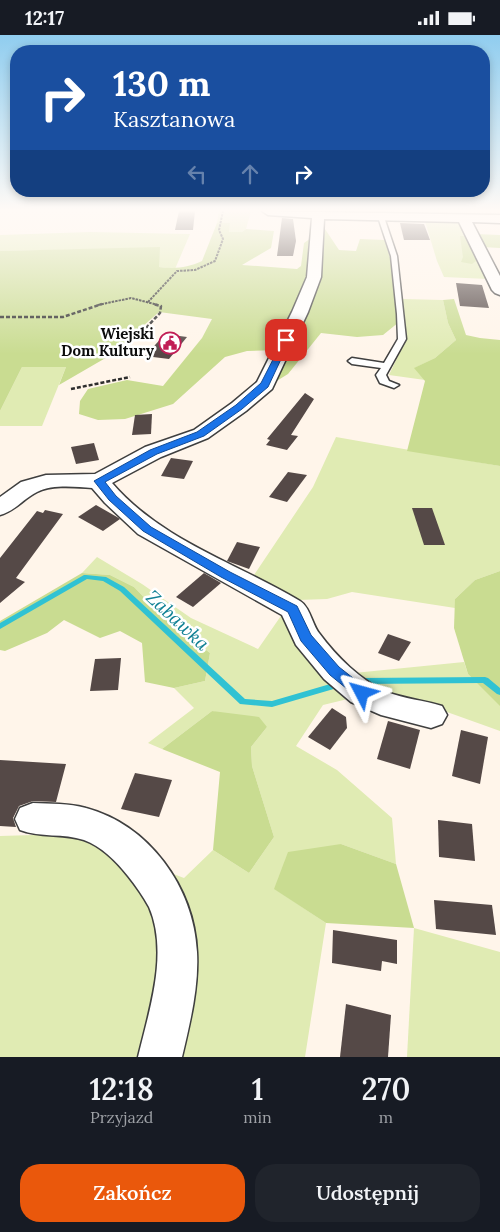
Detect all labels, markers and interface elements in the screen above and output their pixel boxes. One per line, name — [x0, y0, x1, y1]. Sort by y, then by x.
text: 12:17 — [25, 6, 64, 30]
text: 130 m — [113, 61, 210, 106]
icon: right — [30, 65, 95, 130]
text: Kasztanowa — [113, 105, 235, 133]
icon: left — [183, 160, 211, 188]
icon: ahead — [236, 160, 264, 188]
icon: right — [289, 160, 317, 188]
pin — [265, 319, 307, 361]
place label: Wiejski Dom Kultury — [61, 324, 155, 360]
icon: arrive — [272, 326, 300, 354]
public building icon: Wiejski Dom Kultury — [158, 331, 182, 355]
water label: Zabawka — [141, 585, 215, 656]
position arrow — [335, 666, 387, 718]
text: 12:18 — [90, 1070, 154, 1108]
text: 1 — [252, 1070, 263, 1108]
text: 270 — [361, 1070, 410, 1108]
text: Przyjazd — [90, 1107, 153, 1127]
text: min — [243, 1107, 272, 1127]
text: m — [379, 1107, 393, 1127]
button: Zakończ — [20, 1164, 245, 1222]
button: Udostępnij — [255, 1164, 480, 1222]

